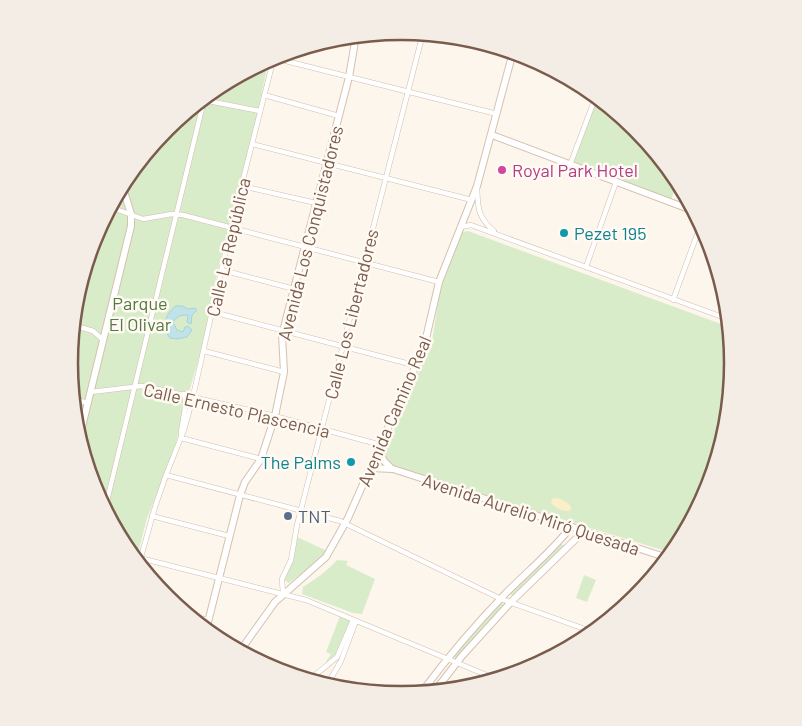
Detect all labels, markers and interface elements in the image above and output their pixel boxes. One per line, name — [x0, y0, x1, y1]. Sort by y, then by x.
street label: Avenida Los Conquistadores — [273, 123, 347, 343]
place label: Royal Park Hotel — [512, 159, 638, 181]
marker: Royal Park Hotel — [496, 164, 508, 176]
street label: Calle La República — [201, 175, 255, 319]
place label: Pezet 195 — [574, 222, 647, 244]
street label: Calle Los Libertadores — [319, 227, 383, 401]
marker: Pezet 195 — [558, 227, 570, 239]
park label: Parque El Olivar — [109, 292, 172, 335]
street label: Avenida Camino Real — [352, 332, 436, 490]
street label: Calle Ernesto Plascencia — [142, 378, 332, 442]
place label: The Palms — [261, 451, 341, 473]
marker: The Palms — [345, 456, 357, 468]
street label: Avenida Aurelio Miró Quesada — [419, 468, 643, 560]
place label: TNT — [298, 505, 331, 527]
marker: TNT — [282, 510, 294, 522]

